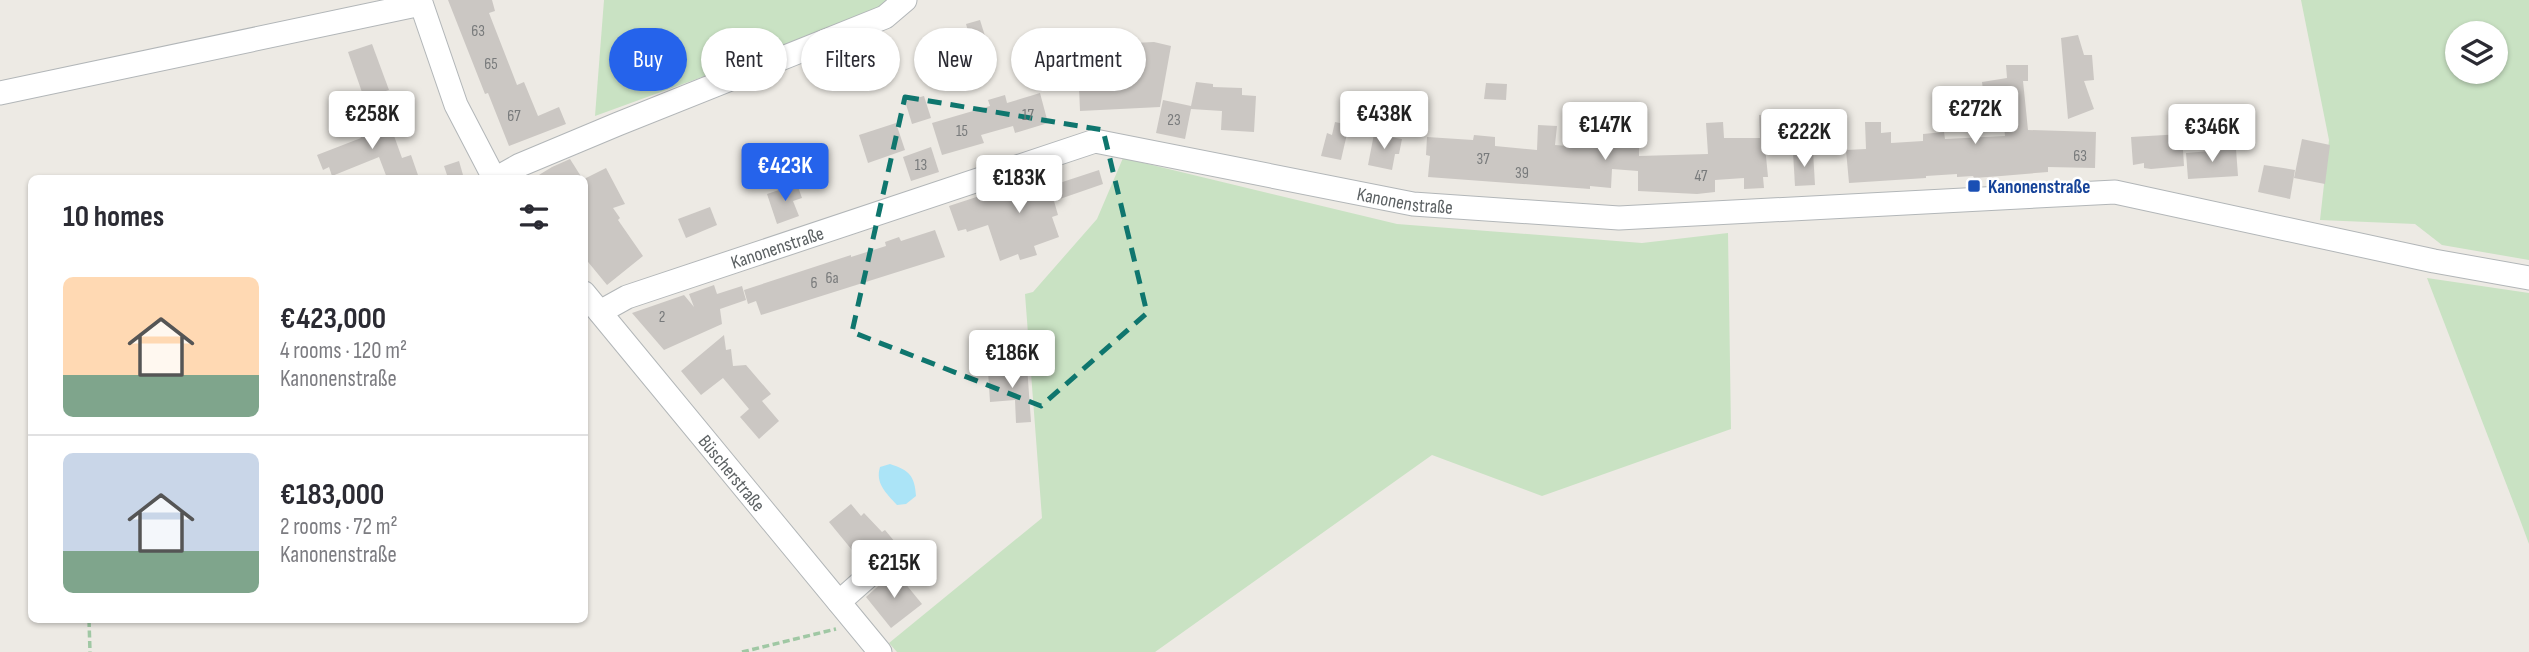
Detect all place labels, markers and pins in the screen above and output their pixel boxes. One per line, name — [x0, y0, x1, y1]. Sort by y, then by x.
pin: €272K — [1926, 86, 2024, 146]
pin: €258K — [323, 92, 421, 151]
pin: €438K — [1335, 92, 1433, 151]
pin: €147K — [1556, 102, 1654, 162]
pin: €346K — [2163, 104, 2261, 164]
pin: €222K — [1755, 110, 1853, 169]
pin: €423K — [736, 144, 834, 203]
pin: €183K — [970, 156, 1068, 215]
place label: Kanonenstraße — [1988, 176, 2090, 199]
marker: Kanonenstraße — [1966, 178, 1982, 194]
pin: €186K — [963, 330, 1061, 390]
pin: €215K — [845, 540, 943, 600]

